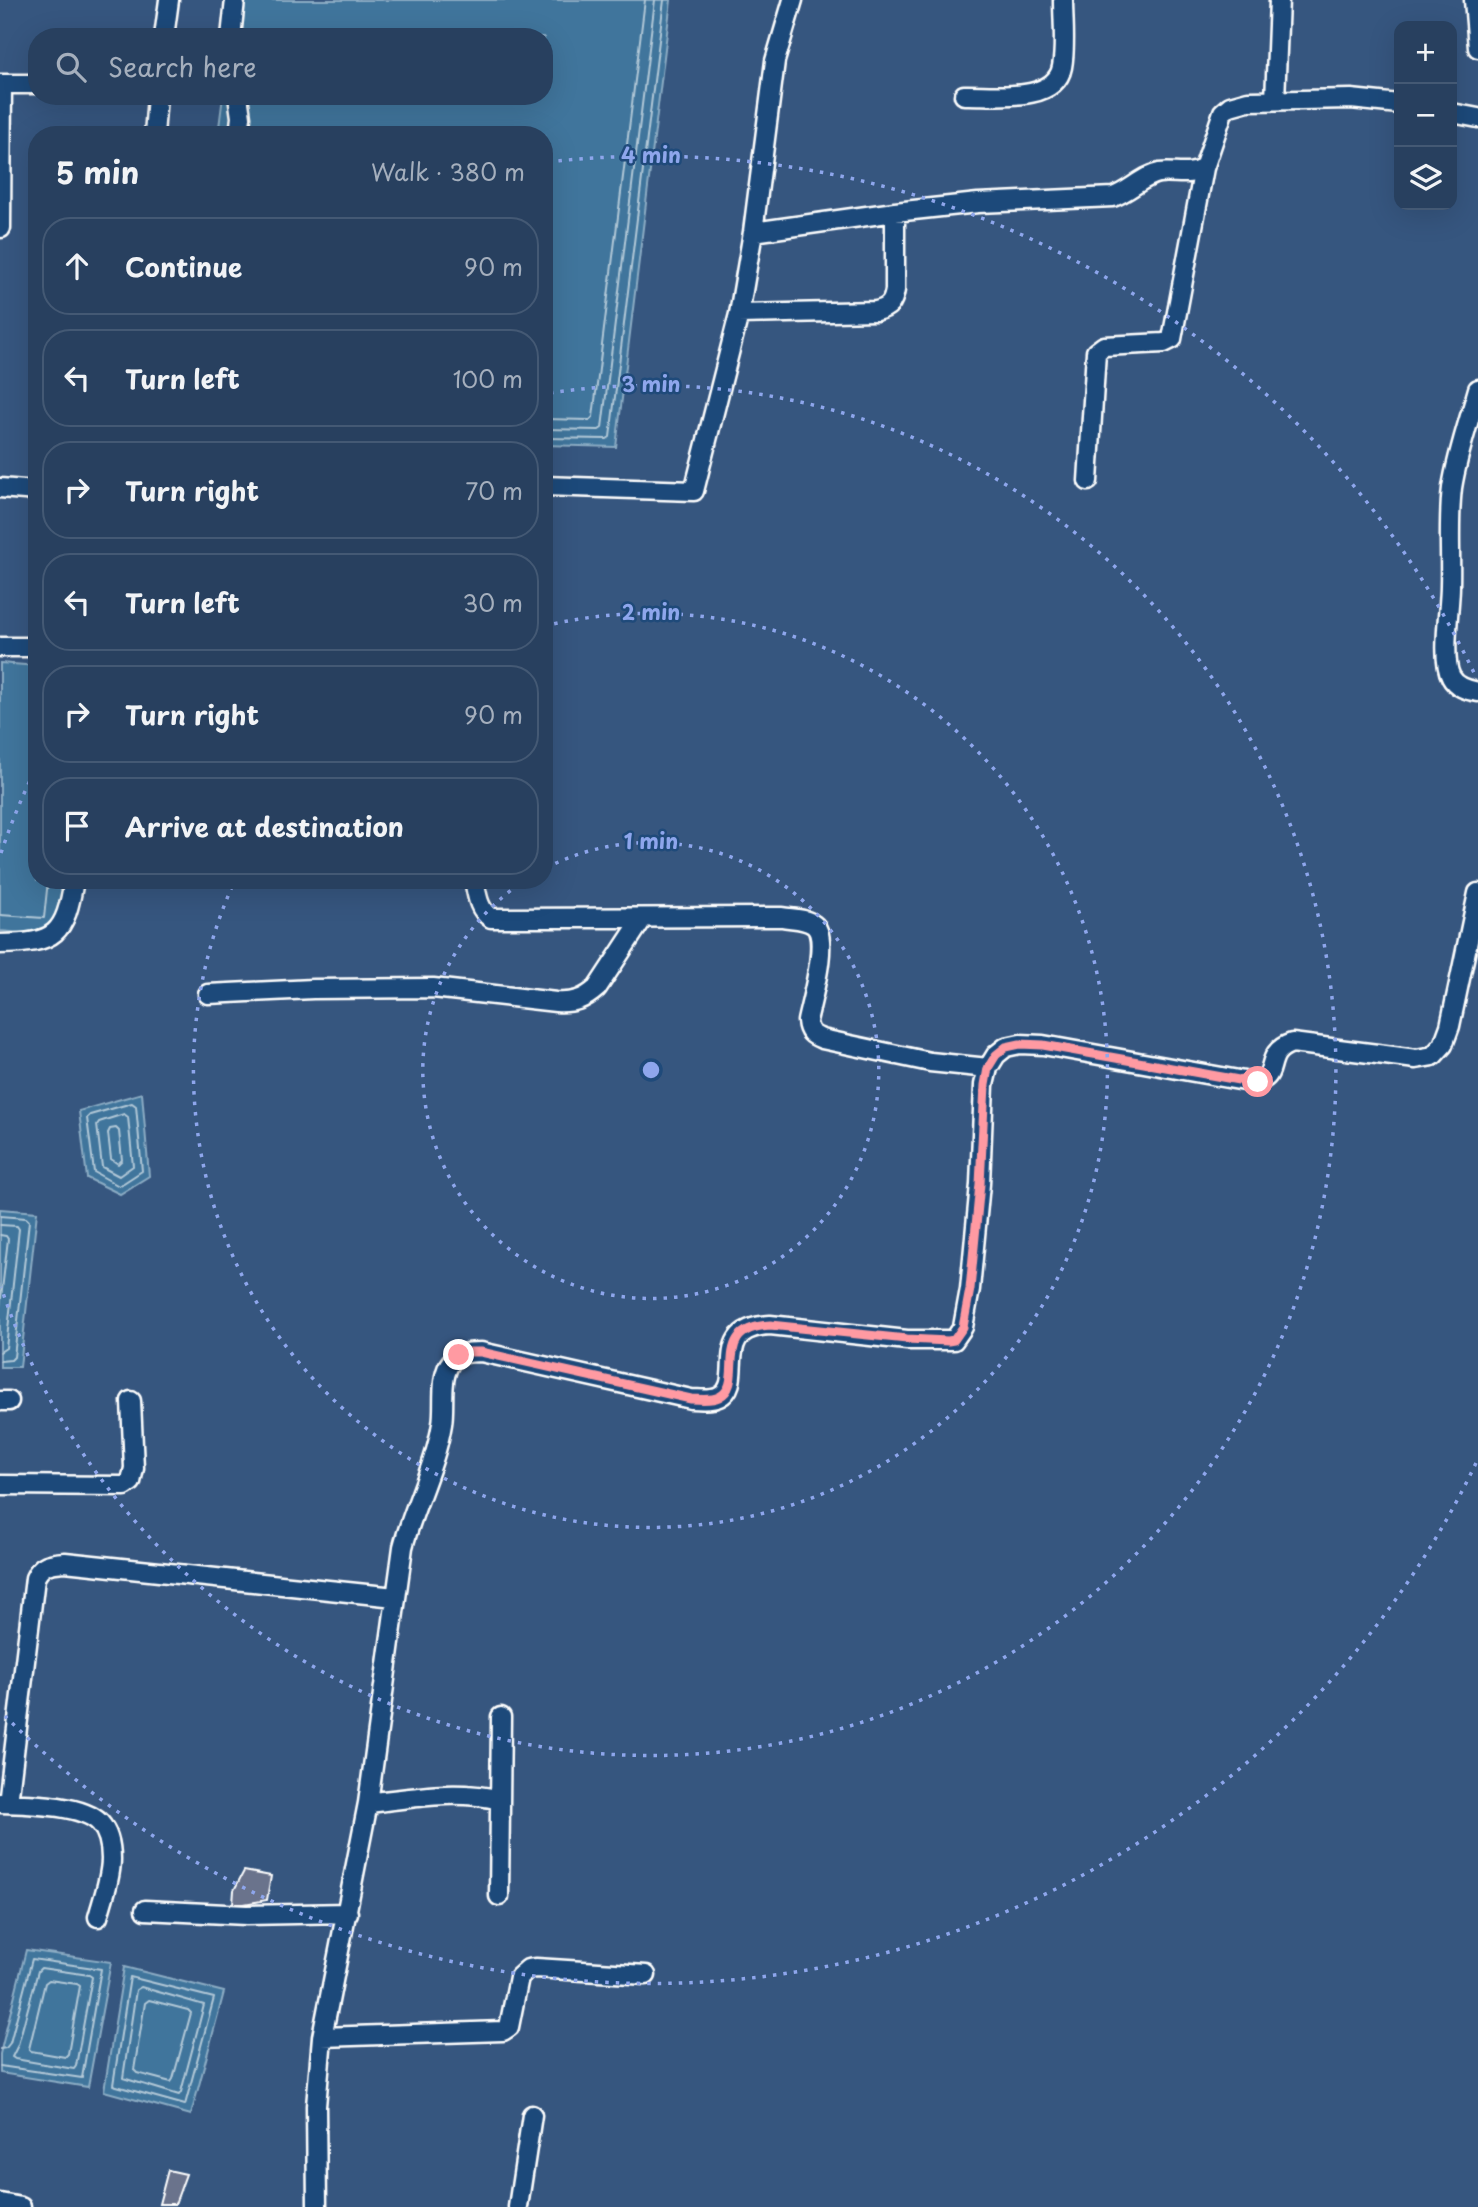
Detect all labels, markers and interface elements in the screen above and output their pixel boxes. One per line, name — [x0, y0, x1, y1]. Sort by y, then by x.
map controls — [1394, 21, 1457, 210]
button: + — [1394, 21, 1457, 84]
search box — [28, 28, 553, 105]
text: Search here — [108, 47, 257, 86]
icon: search — [52, 48, 90, 86]
button: − — [1394, 84, 1457, 147]
text: 4 min — [621, 138, 681, 170]
button: layers — [1394, 147, 1457, 210]
text: 5 min — [56, 149, 139, 194]
text: Walk · 380 m — [371, 154, 525, 189]
icon: ahead — [58, 247, 96, 285]
text: Continue — [125, 247, 242, 286]
text: 90 m — [464, 249, 523, 284]
icon: left — [58, 359, 96, 397]
text: Turn left — [125, 359, 240, 398]
text: 100 m — [453, 361, 523, 396]
text: 3 min — [621, 367, 681, 399]
icon: right — [58, 471, 96, 509]
text: Turn right — [125, 471, 259, 510]
text: 70 m — [465, 473, 523, 508]
icon: left — [58, 583, 96, 621]
text: Turn left — [125, 583, 240, 622]
text: 30 m — [462, 585, 523, 620]
text: 2 min — [622, 595, 680, 627]
icon: right — [58, 695, 96, 733]
text: Turn right — [125, 695, 259, 734]
text: 90 m — [464, 697, 523, 732]
icon: arrive — [58, 807, 96, 845]
text: Arrive at destination — [125, 807, 404, 846]
text: 1 min — [624, 824, 678, 856]
centre of rings — [639, 1058, 663, 1082]
route start — [1242, 1066, 1273, 1097]
route end — [443, 1339, 474, 1370]

